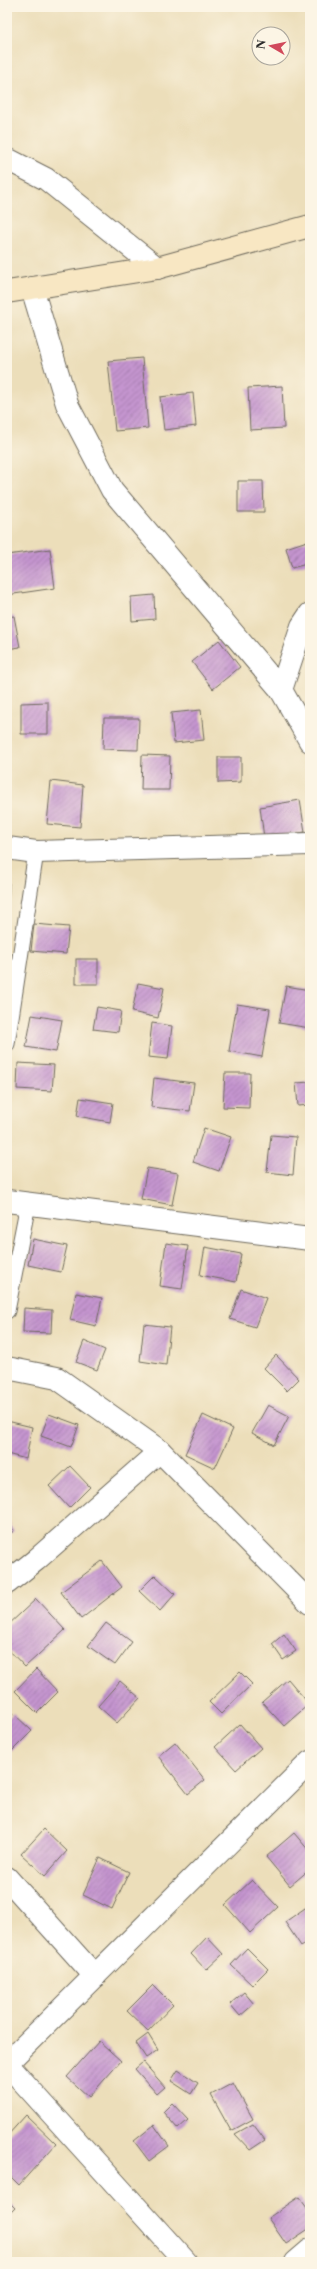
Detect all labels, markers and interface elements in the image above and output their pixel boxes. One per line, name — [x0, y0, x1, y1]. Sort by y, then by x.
north arrow — [251, 26, 291, 66]
text: N — [253, 38, 269, 50]

